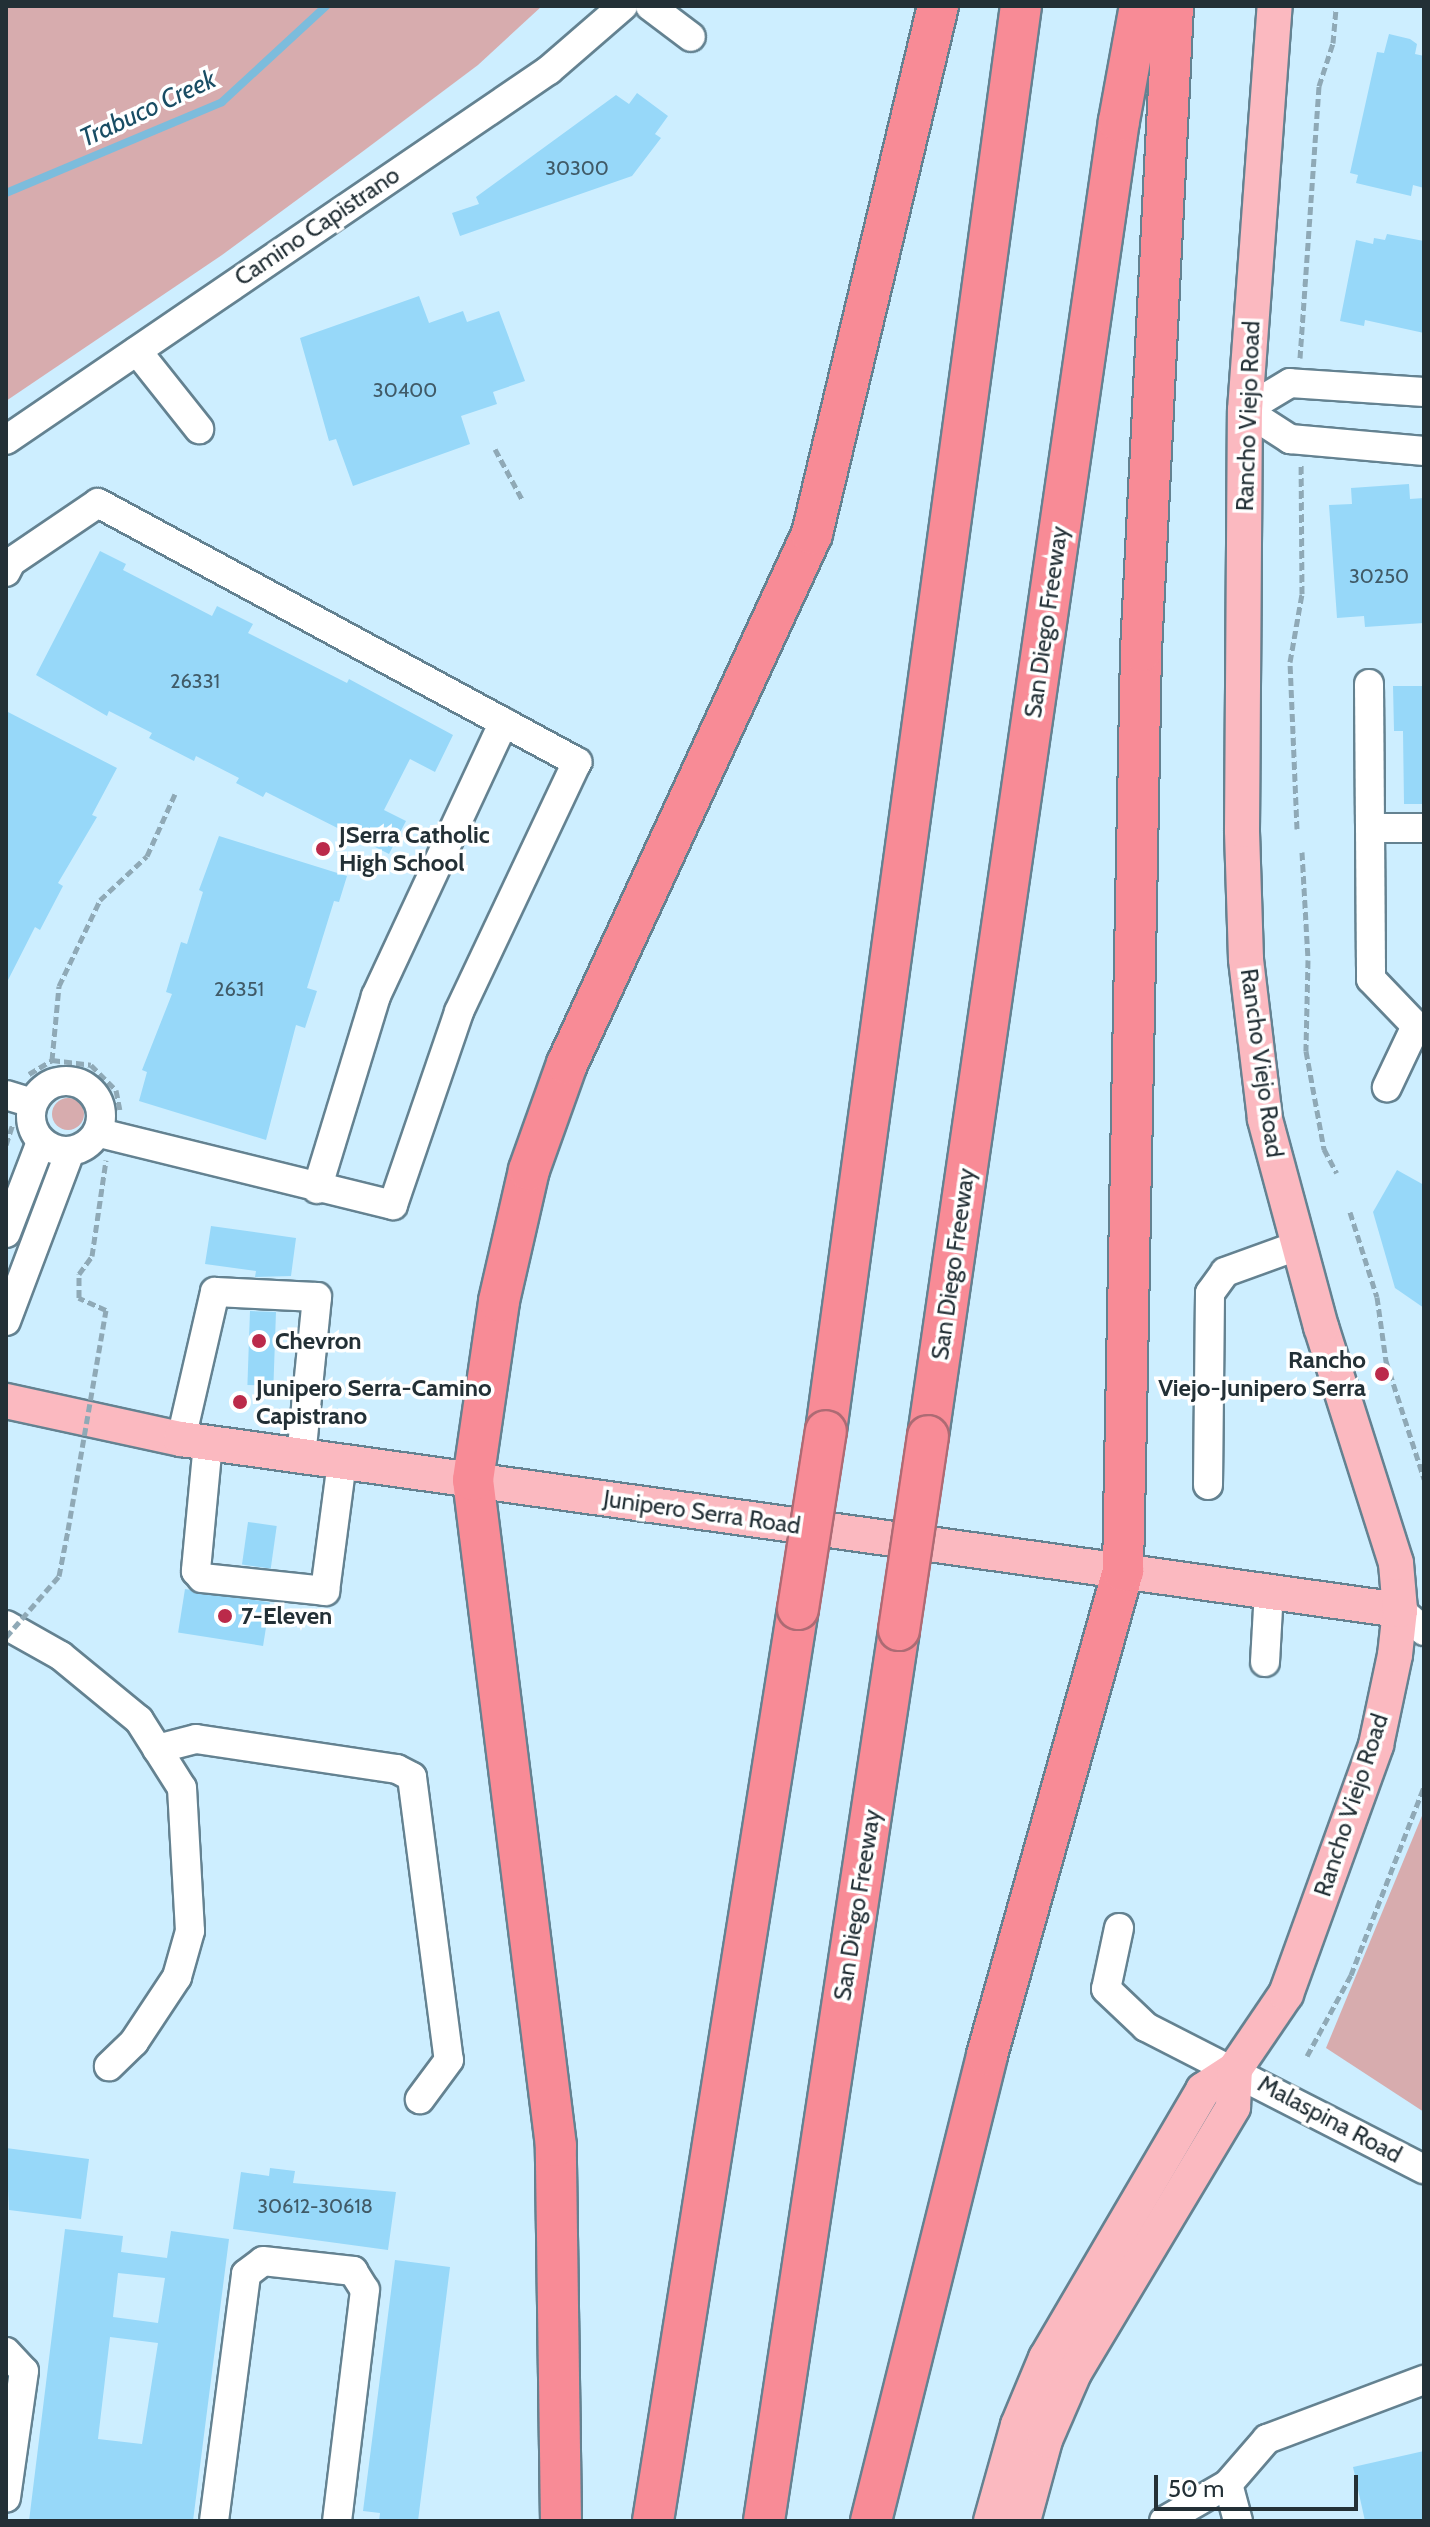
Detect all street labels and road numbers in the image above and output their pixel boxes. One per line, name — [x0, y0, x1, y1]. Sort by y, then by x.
street label: Camino Capistrano — [229, 160, 405, 292]
street label: Rancho Viejo Road — [1230, 320, 1266, 512]
street label: San Diego Freeway — [1018, 524, 1074, 720]
street label: Rancho Viejo Road — [1234, 967, 1290, 1159]
street label: San Diego Freeway — [925, 1166, 981, 1362]
street label: Junipero Serra Road — [602, 1484, 802, 1540]
street label: Rancho Viejo Road — [1308, 1710, 1394, 1900]
street label: San Diego Freeway — [828, 1807, 886, 2003]
street label: Malaspina Road — [1253, 2069, 1407, 2169]

